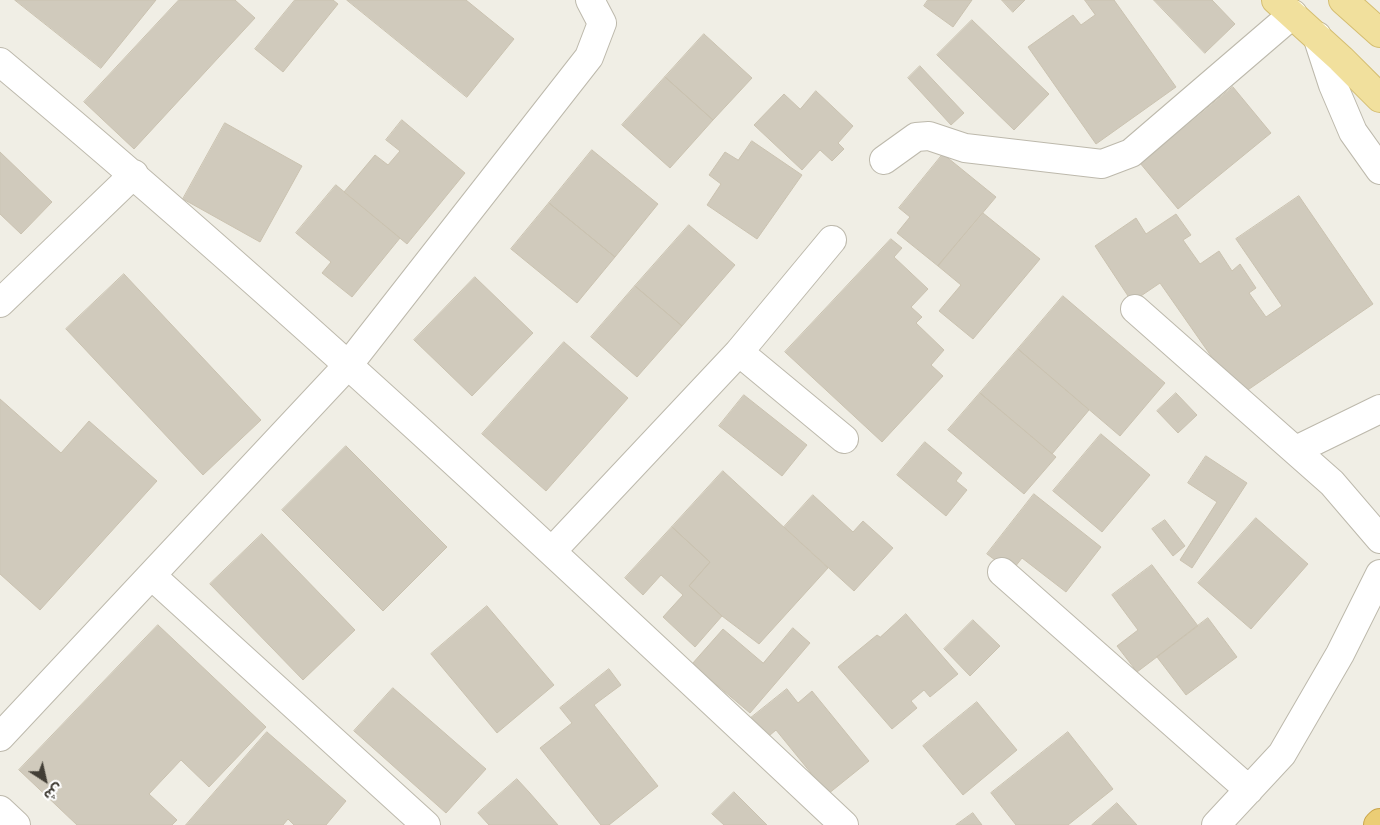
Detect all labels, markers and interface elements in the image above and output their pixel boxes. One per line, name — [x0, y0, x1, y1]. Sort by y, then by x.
north arrow — [20, 755, 70, 805]
text: ش — [41, 780, 67, 805]

